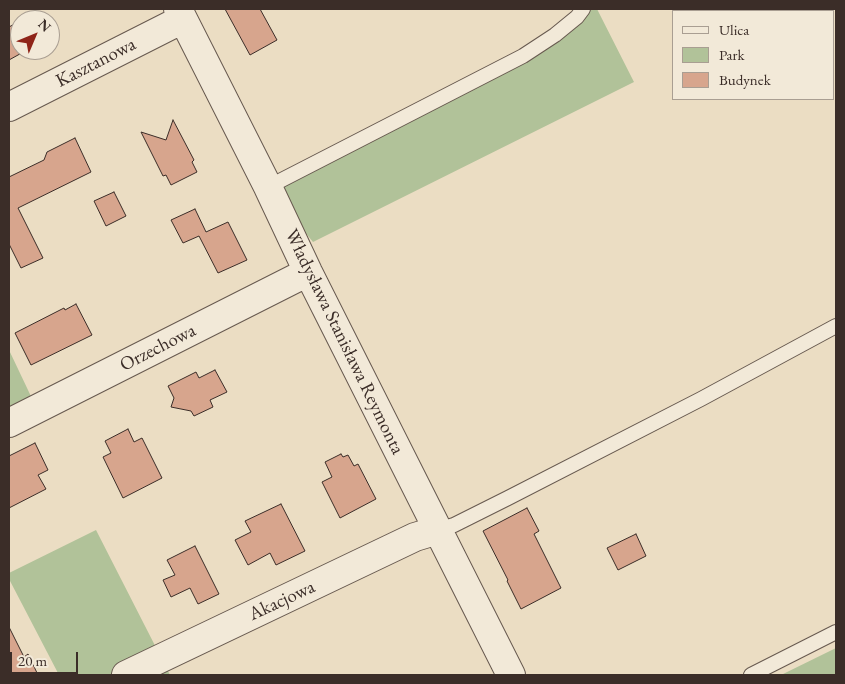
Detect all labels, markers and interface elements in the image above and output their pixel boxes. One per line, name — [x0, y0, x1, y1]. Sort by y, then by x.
north arrow — [10, 10, 60, 60]
legend — [672, 10, 835, 100]
text: N — [35, 15, 55, 35]
text: Ulica — [719, 20, 749, 39]
street label: Kasztanowa — [52, 33, 140, 93]
text: Park — [719, 45, 745, 64]
text: Budynek — [719, 70, 771, 89]
street label: Władysława Stanisława Reymonta — [279, 226, 409, 458]
street label: Orzechowa — [116, 319, 200, 377]
street label: Akacjowa — [245, 576, 319, 626]
scale bar — [12, 642, 80, 674]
text: 20 m — [18, 651, 47, 670]

